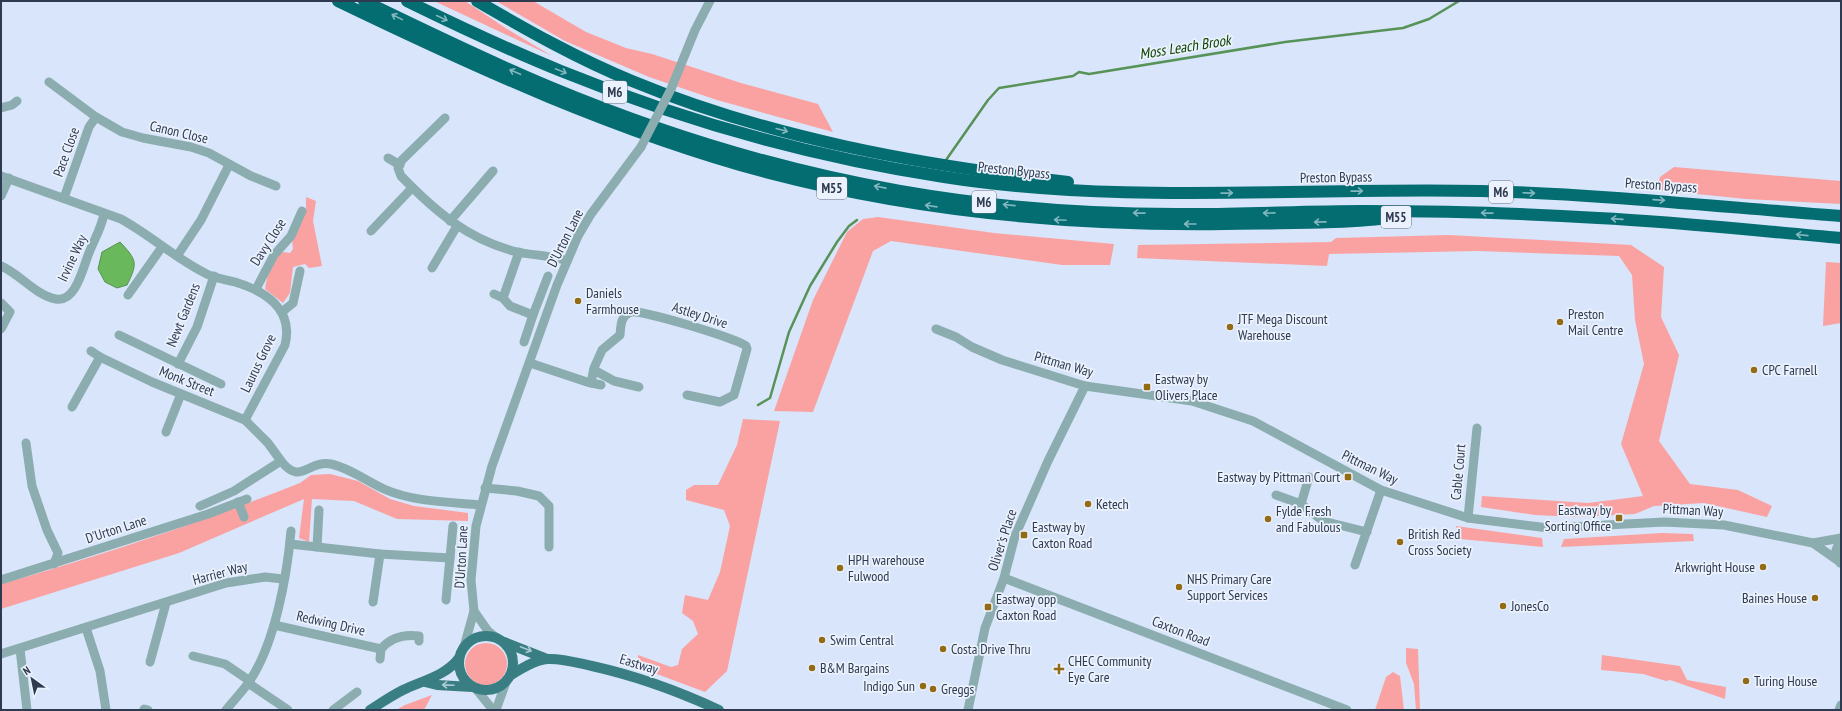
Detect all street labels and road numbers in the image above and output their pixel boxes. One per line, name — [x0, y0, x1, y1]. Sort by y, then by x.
road number: M6 — [603, 81, 627, 103]
street label: Canon Close — [148, 117, 210, 147]
street label: Pace Close — [49, 125, 83, 179]
street label: Preston Bypass — [977, 157, 1051, 183]
street label: Preston Bypass — [1300, 167, 1373, 187]
street label: Preston Bypass — [1624, 174, 1698, 197]
road number: M55 — [817, 177, 847, 199]
road number: M6 — [1489, 181, 1513, 203]
road number: M6 — [972, 191, 996, 213]
street label: D'Urton Lane — [543, 206, 587, 270]
road number: M55 — [1381, 206, 1411, 228]
street label: Davy Close — [246, 215, 290, 269]
street label: Irvine Way — [53, 231, 91, 284]
street label: Newt Gardens — [162, 280, 204, 350]
street label: Astley Drive — [670, 298, 730, 332]
street label: Laurus Grove — [236, 331, 280, 395]
street label: Pittman Way — [1032, 347, 1096, 381]
street label: Monk Street — [157, 362, 217, 400]
street label: Cable Court — [1447, 443, 1469, 501]
street label: Pittman Way — [1339, 446, 1402, 489]
street label: Pittman Way — [1662, 499, 1724, 521]
street label: Oliver's Place — [984, 506, 1021, 573]
street label: D'Urton Lane — [83, 511, 149, 547]
street label: D'Urton Lane — [450, 525, 472, 589]
street label: Harrier Way — [191, 557, 250, 589]
street label: Redwing Drive — [295, 606, 367, 640]
street label: Caxton Road — [1150, 612, 1212, 650]
street label: Eastway — [618, 650, 661, 679]

